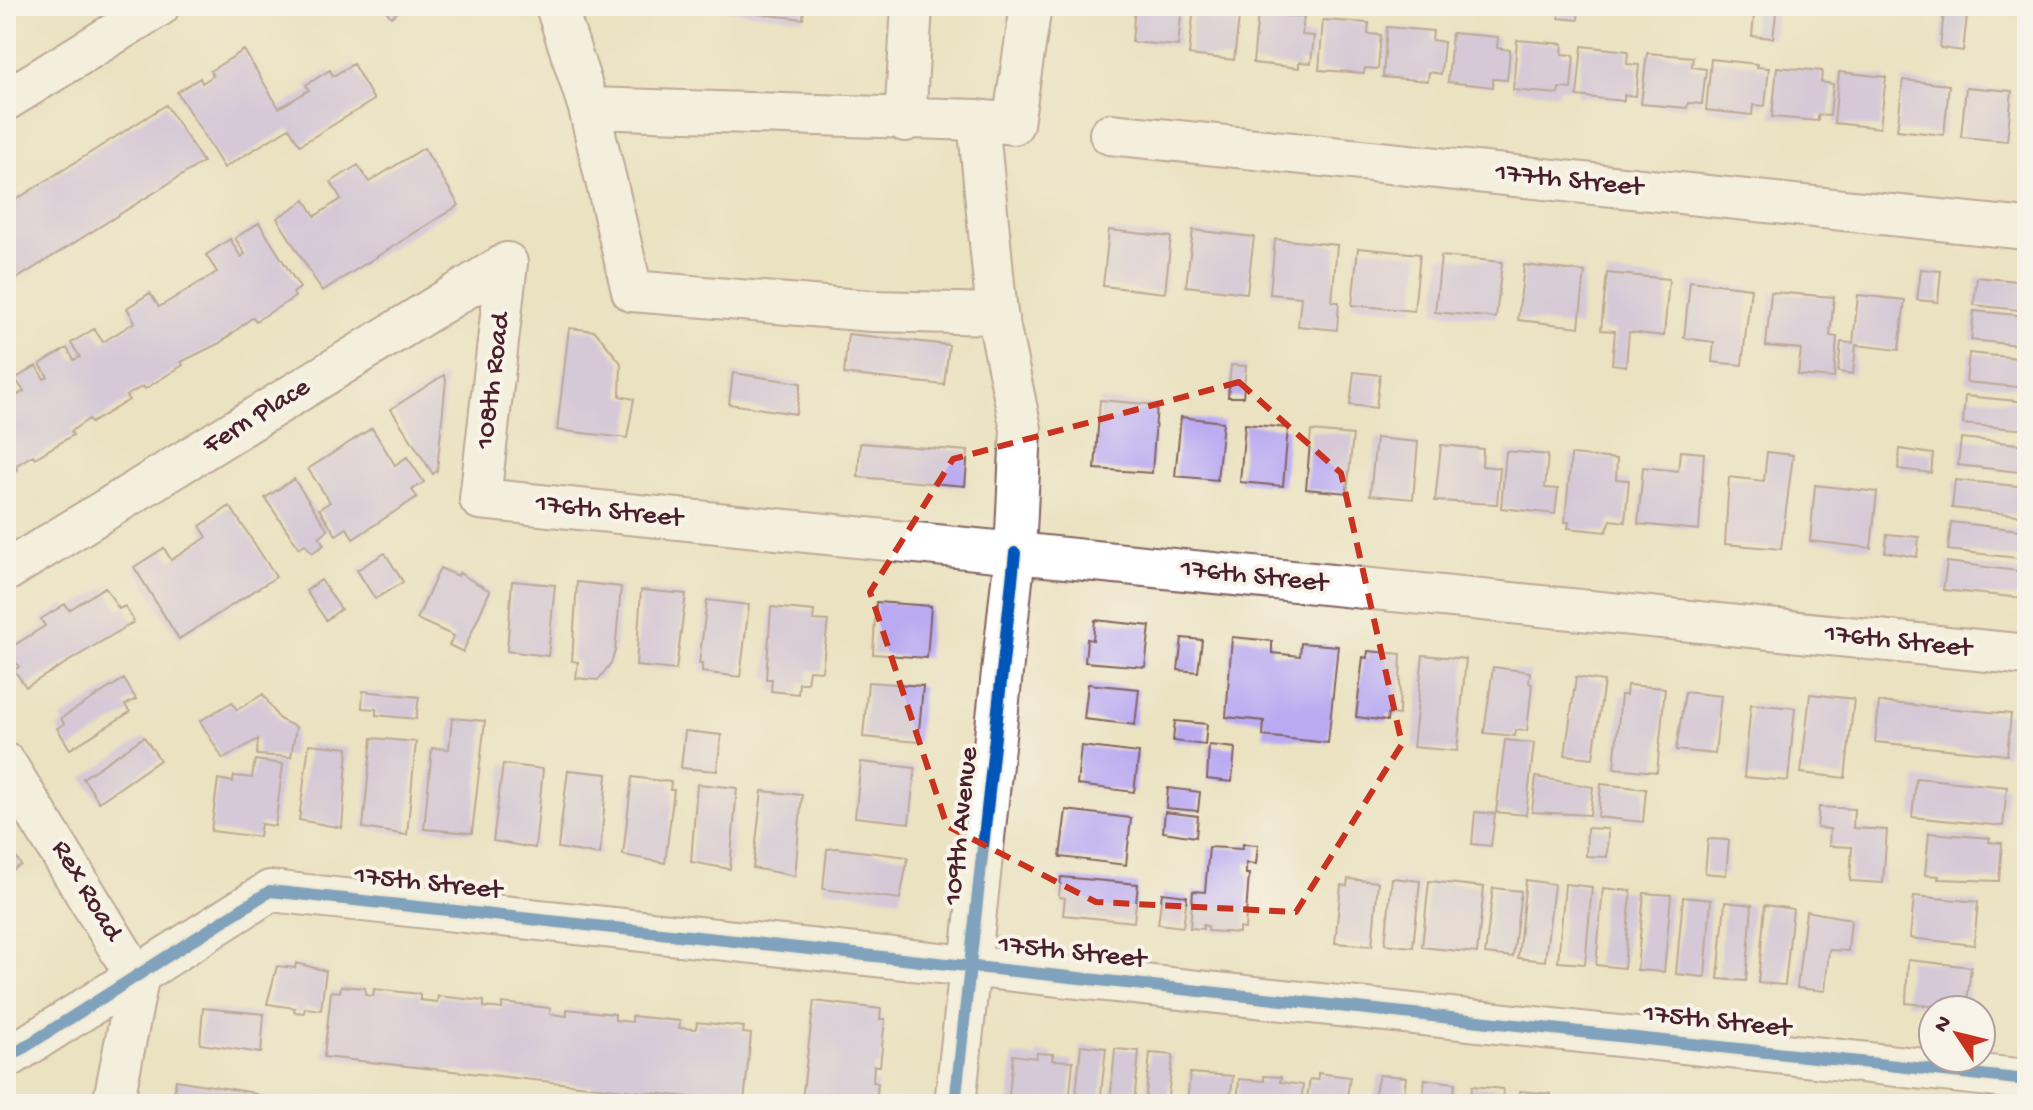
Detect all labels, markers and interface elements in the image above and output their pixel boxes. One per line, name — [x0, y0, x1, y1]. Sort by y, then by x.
street label: 177th Street — [1493, 157, 1647, 205]
street label: 108th Road — [469, 309, 519, 452]
street label: Fern Place — [197, 371, 317, 463]
street label: 176th Street — [533, 488, 687, 536]
street label: 176th Street — [1178, 553, 1332, 601]
street label: 176th Street — [1822, 618, 1976, 666]
street label: 109th Avenue — [937, 745, 987, 908]
street label: Rex Road — [43, 835, 130, 950]
street label: 175th Street — [352, 860, 506, 908]
street label: 175th Street — [996, 929, 1150, 977]
north arrow — [1917, 994, 1997, 1074]
street label: 175th Street — [1641, 998, 1795, 1046]
text: N — [1929, 1011, 1959, 1038]

